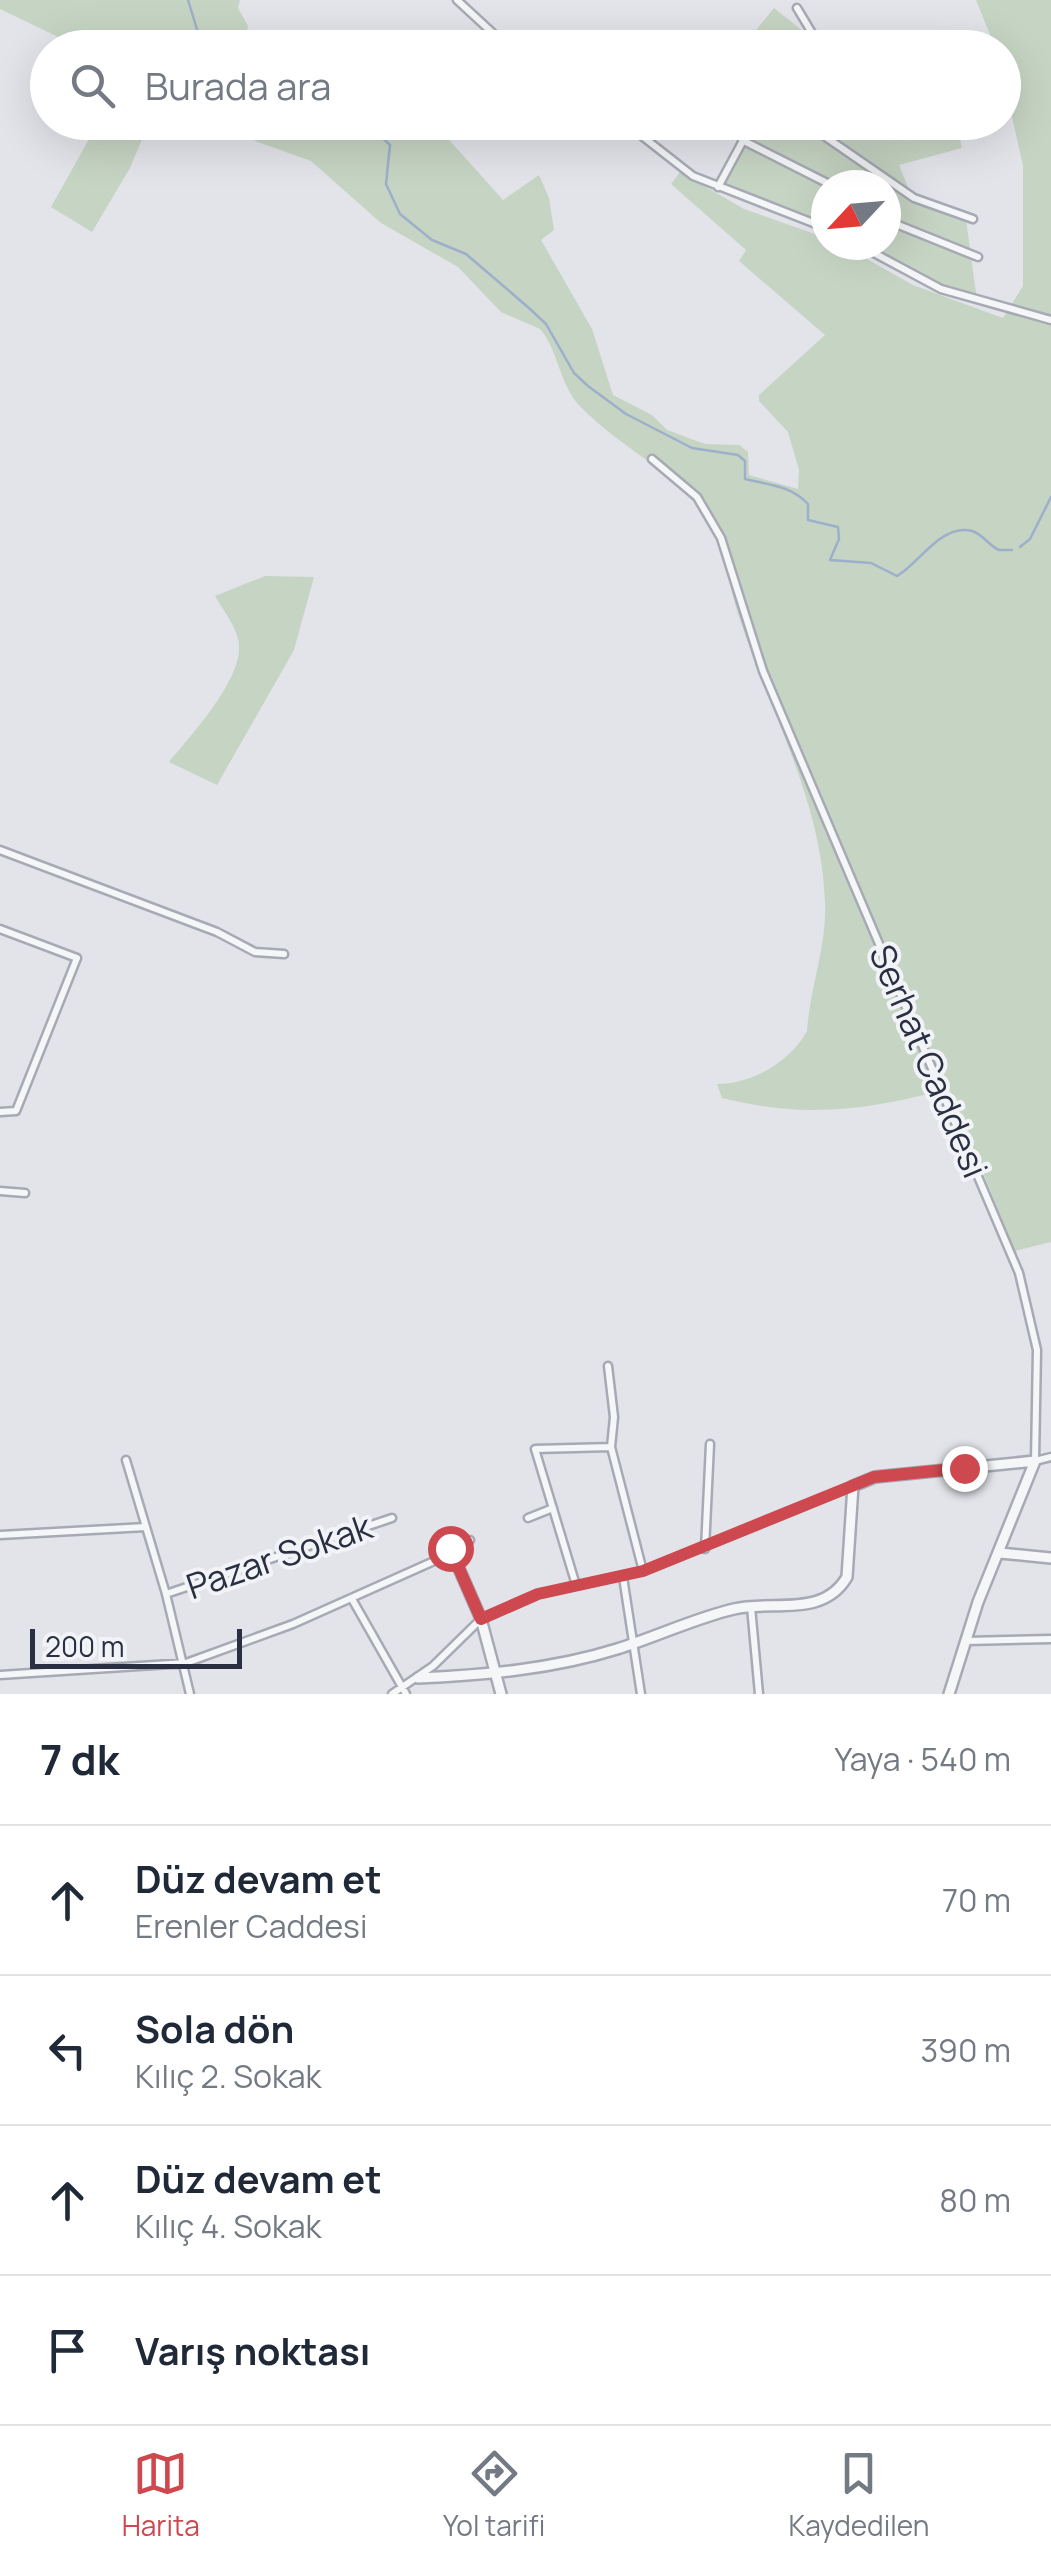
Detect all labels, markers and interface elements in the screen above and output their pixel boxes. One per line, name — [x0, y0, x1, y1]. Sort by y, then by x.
search box — [30, 30, 1021, 140]
icon: search — [65, 58, 120, 113]
text: Burada ara — [145, 59, 331, 111]
north arrow — [811, 170, 901, 260]
street label: Serhat Caddesi — [858, 937, 1000, 1185]
route end — [942, 1446, 988, 1492]
street label: Pazar Sokak — [180, 1501, 379, 1610]
route start — [428, 1526, 474, 1572]
scale bar — [30, 1624, 242, 1668]
text: 200 m — [45, 1627, 124, 1665]
text: 7 dk — [40, 1730, 119, 1788]
text: Yaya · 540 m — [834, 1737, 1011, 1781]
text: Düz devam et — [135, 1852, 382, 1904]
icon: ahead — [40, 1873, 95, 1928]
text: 70 m — [942, 1878, 1011, 1922]
text: Erenler Caddesi — [135, 1904, 367, 1948]
text: Sola dön — [135, 2002, 294, 2054]
icon: left — [40, 2023, 95, 2078]
text: 390 m — [920, 2028, 1011, 2072]
text: Kılıç 2. Sokak — [135, 2054, 321, 2098]
text: Düz devam et — [135, 2152, 382, 2204]
icon: ahead — [40, 2173, 95, 2228]
text: 80 m — [939, 2178, 1011, 2222]
text: Kılıç 4. Sokak — [135, 2204, 321, 2248]
icon: arrive — [40, 2323, 95, 2378]
text: Varış noktası — [135, 2324, 370, 2376]
tab: Harita — [122, 2446, 200, 2544]
tab: Yol tarifi — [443, 2446, 545, 2544]
tab: Kaydedilen — [789, 2446, 929, 2544]

